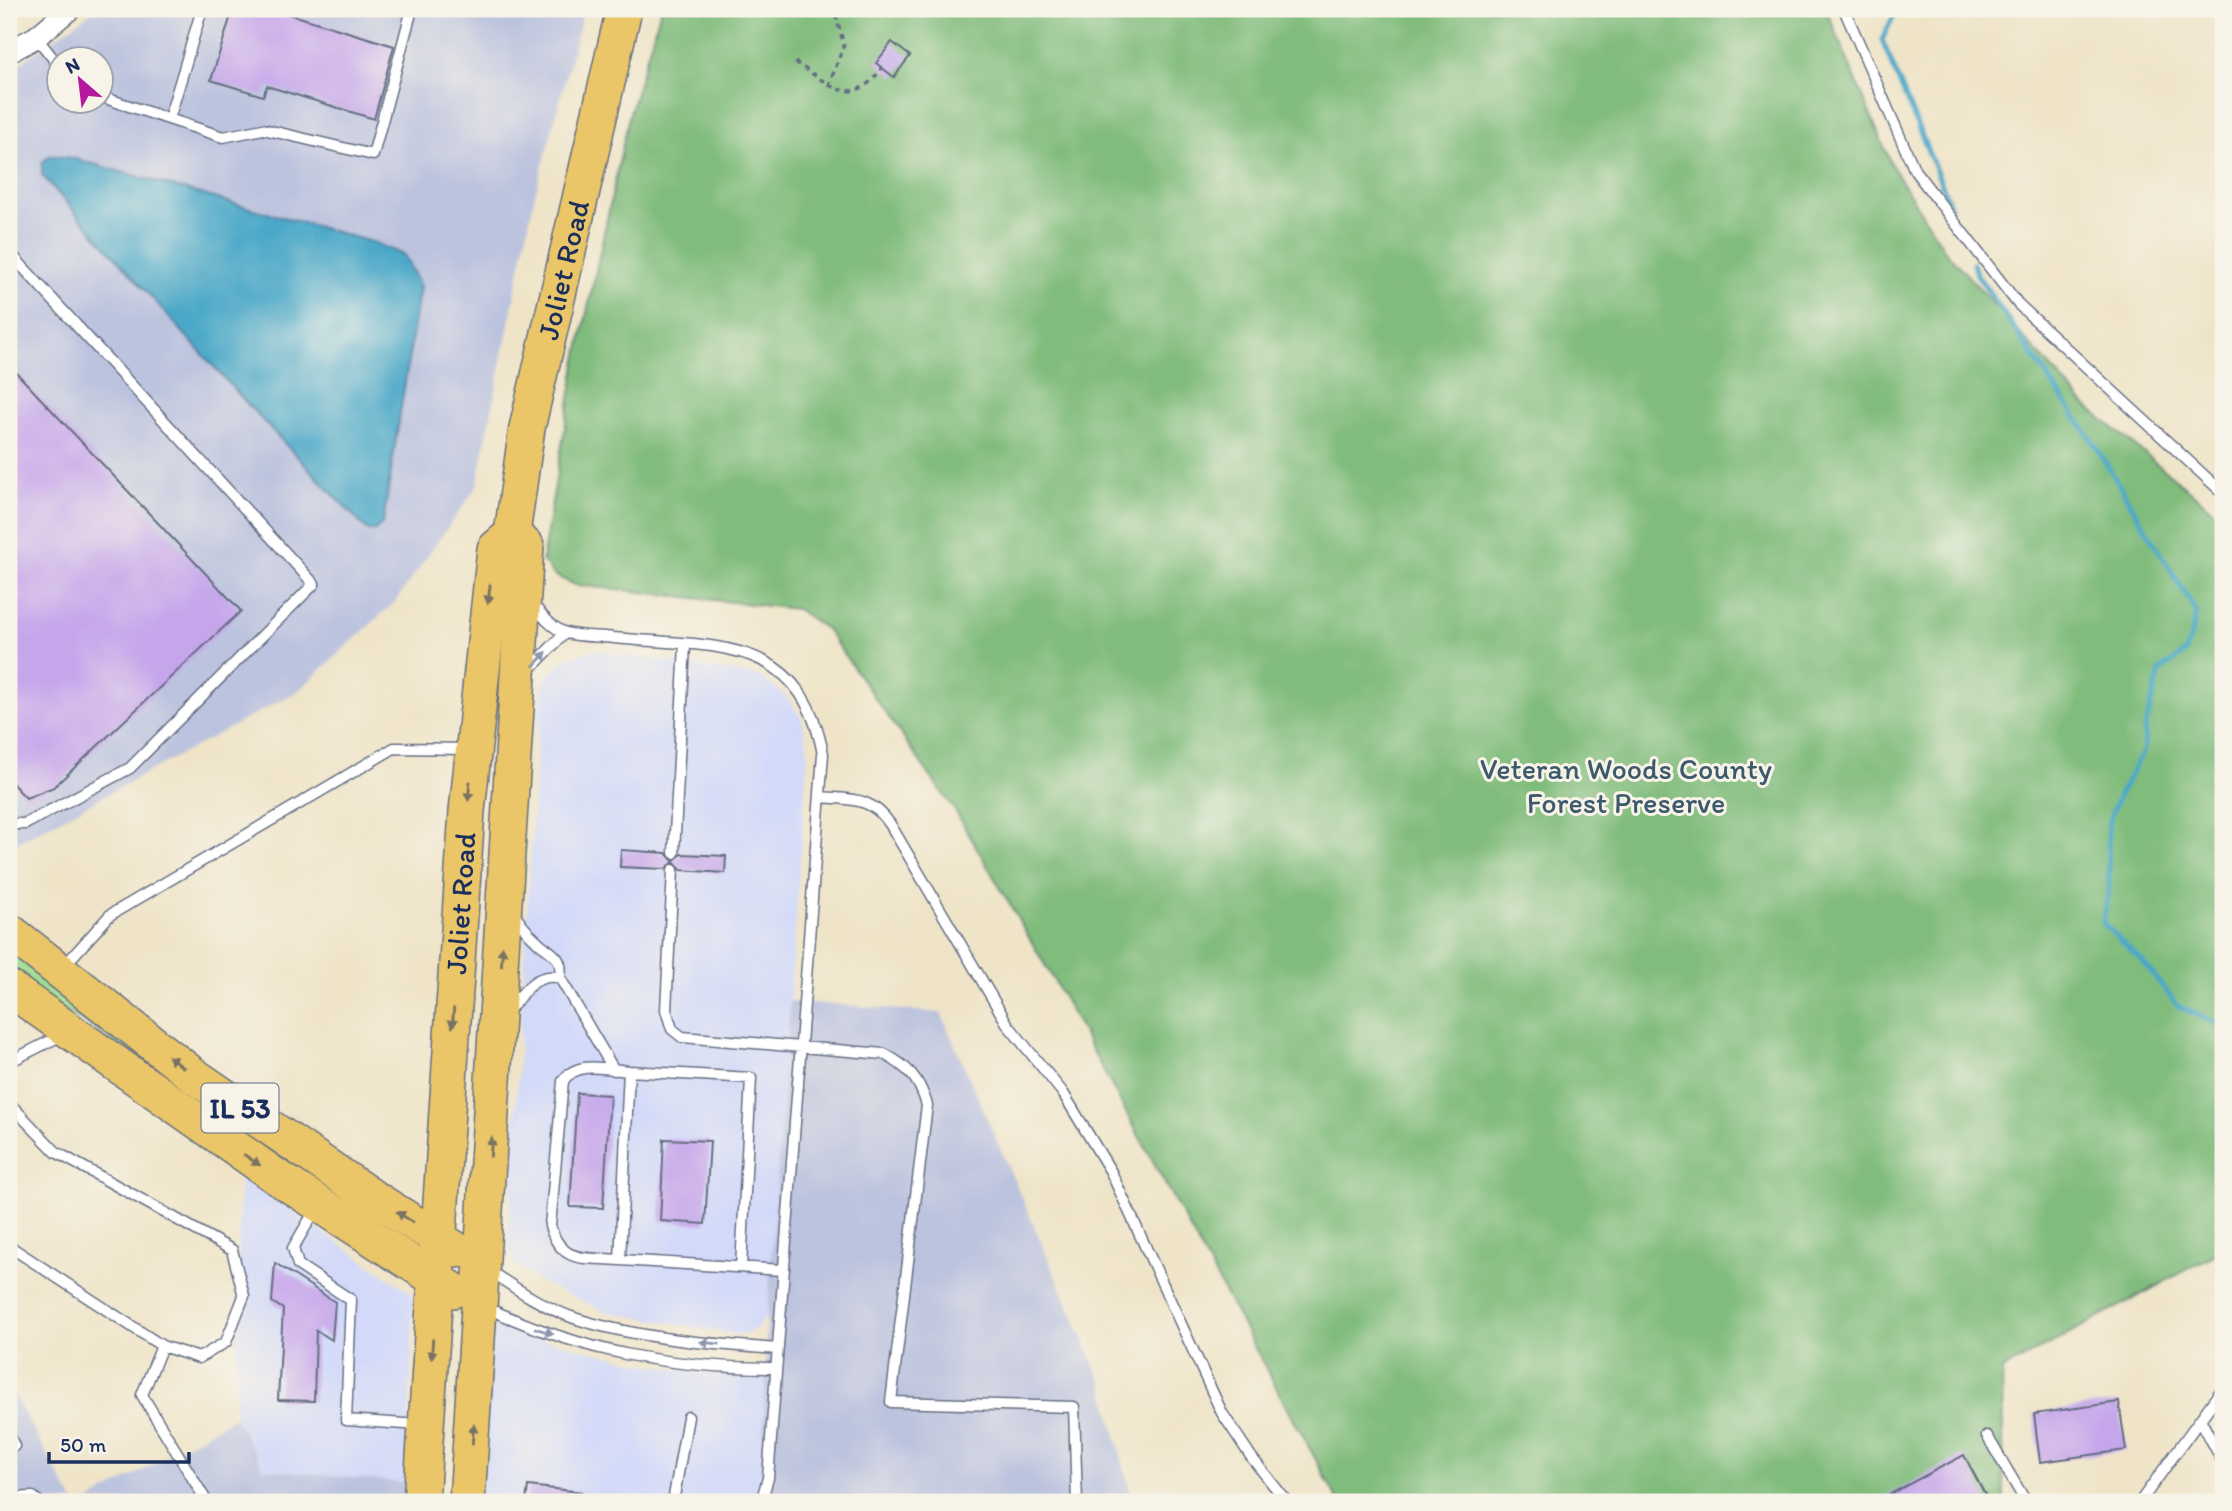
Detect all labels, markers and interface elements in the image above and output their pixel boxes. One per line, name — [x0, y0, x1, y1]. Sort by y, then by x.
north arrow — [46, 46, 116, 116]
text: N — [61, 52, 83, 79]
street label: Joliet Road — [529, 196, 597, 343]
one-way arrow — [484, 584, 495, 606]
one-way arrow — [531, 651, 547, 668]
park label: Veteran Woods County Forest Preserve — [1480, 750, 1772, 821]
one-way arrow — [463, 781, 474, 803]
street label: Joliet Road — [437, 831, 484, 976]
one-way arrow — [497, 944, 508, 966]
one-way arrow — [447, 1007, 458, 1029]
one-way arrow — [167, 1055, 186, 1069]
road number: IL 53 — [202, 1084, 278, 1132]
one-way arrow — [486, 1136, 497, 1158]
one-way arrow — [243, 1153, 261, 1167]
one-way arrow — [395, 1211, 415, 1224]
one-way arrow — [534, 1326, 555, 1337]
one-way arrow — [699, 1337, 721, 1348]
one-way arrow — [427, 1339, 438, 1361]
scale bar — [49, 1420, 189, 1464]
one-way arrow — [468, 1423, 479, 1445]
text: 50 m — [60, 1432, 107, 1457]

